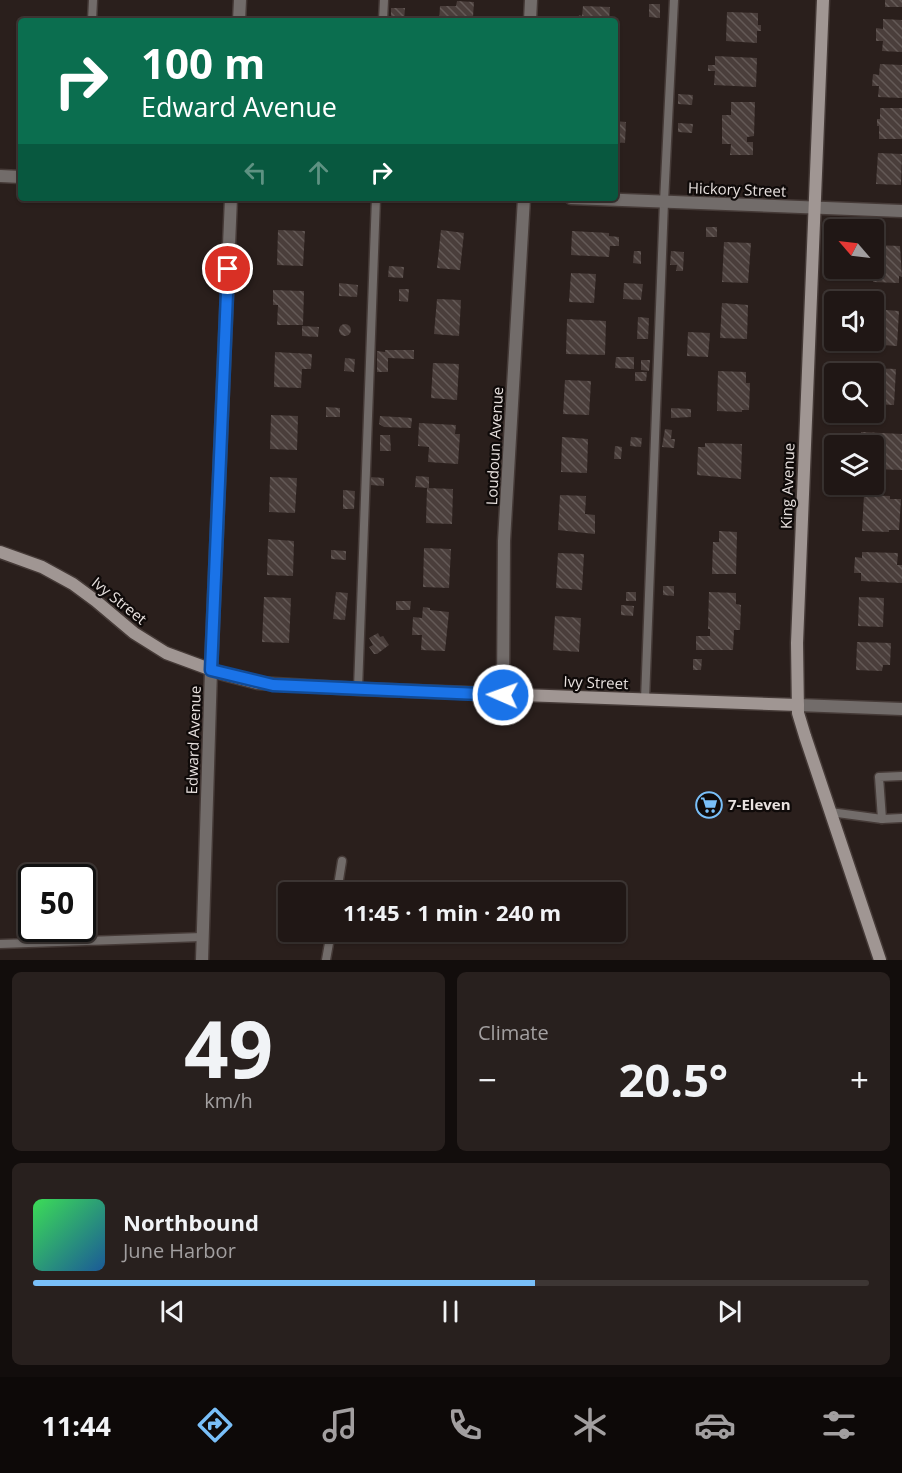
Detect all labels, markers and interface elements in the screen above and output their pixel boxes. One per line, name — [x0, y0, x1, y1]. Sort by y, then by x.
text: 100 m — [141, 34, 265, 91]
icon: right — [42, 42, 120, 120]
text: Edward Avenue — [141, 88, 337, 125]
icon: left — [239, 156, 272, 189]
icon: ahead — [302, 156, 335, 189]
icon: right — [365, 156, 398, 189]
street label: Hickory Street — [688, 177, 787, 201]
north arrow — [824, 219, 884, 279]
map controls — [824, 219, 884, 495]
pin — [202, 243, 253, 294]
icon: arrive — [211, 252, 244, 285]
button: sound — [824, 291, 884, 351]
button: search — [824, 363, 884, 423]
street label: Loudoun Avenue — [481, 386, 507, 506]
button: layers — [824, 435, 884, 495]
street label: King Avenue — [775, 442, 799, 530]
street label: Ivy Street — [88, 572, 151, 628]
position arrow — [471, 663, 535, 727]
street label: Ivy Street — [563, 671, 629, 693]
street label: Edward Avenue — [181, 685, 205, 795]
supermarket icon: 7-Eleven — [694, 790, 724, 820]
place label: 7-Eleven — [728, 794, 791, 814]
speed limit sign: 50 — [18, 864, 96, 942]
text: 11:45 · 1 min · 240 m — [343, 897, 561, 927]
text: 49 — [184, 995, 273, 1101]
text: Climate — [478, 1019, 549, 1046]
text: 20.5° — [619, 1049, 728, 1110]
text: − — [478, 1057, 497, 1102]
text: + — [850, 1057, 869, 1102]
text: km/h — [204, 1087, 253, 1114]
text: Northbound — [123, 1207, 259, 1237]
text: June Harbor — [123, 1237, 236, 1264]
icon: previous — [156, 1295, 189, 1328]
icon: pause — [434, 1295, 467, 1328]
icon: next — [713, 1295, 746, 1328]
icon: directions — [194, 1404, 236, 1446]
icon: music — [319, 1404, 361, 1446]
icon: phone — [444, 1404, 486, 1446]
icon: climate — [569, 1404, 611, 1446]
icon: car — [694, 1404, 736, 1446]
icon: filters — [818, 1404, 860, 1446]
text: 11:44 — [41, 1407, 111, 1444]

